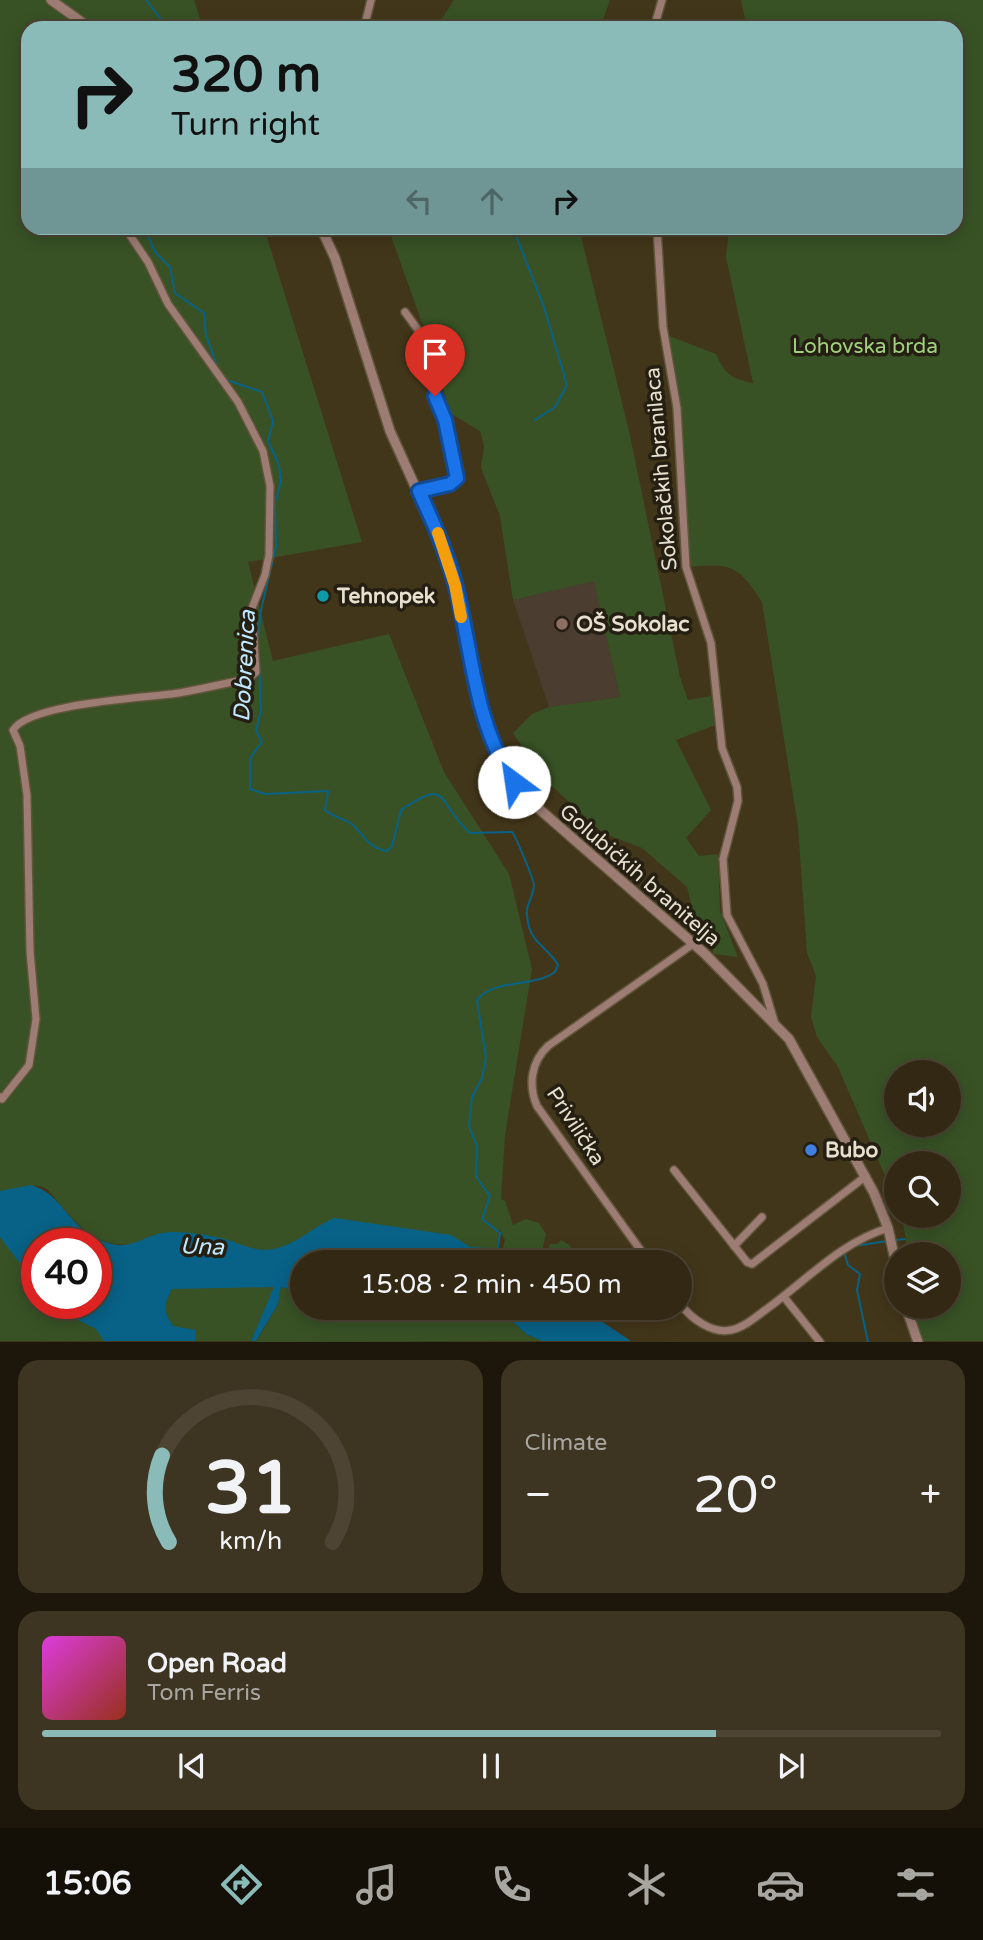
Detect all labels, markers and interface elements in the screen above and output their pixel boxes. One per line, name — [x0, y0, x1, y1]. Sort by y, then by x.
text: 320 m — [171, 46, 321, 105]
icon: right — [56, 49, 147, 140]
text: Turn right — [171, 106, 320, 144]
icon: left — [400, 182, 438, 220]
icon: ahead — [473, 182, 511, 220]
icon: right — [546, 182, 584, 220]
pin — [405, 324, 465, 396]
park label: Lohovska brda — [792, 334, 938, 359]
icon: arrive — [416, 335, 454, 373]
street label: Sokolačkih branilaca — [640, 366, 683, 572]
place label: Tehnopek — [336, 584, 436, 609]
marker: Tehnopek — [315, 588, 331, 604]
water label: Dobrenica — [228, 608, 262, 723]
place label: OŠ Sokolac — [576, 611, 689, 637]
marker: OŠ Sokolac — [554, 616, 570, 632]
position arrow — [477, 745, 551, 819]
street label: Golubićkih branitelja — [554, 799, 725, 952]
map controls — [884, 1060, 961, 1319]
button: sound — [884, 1060, 961, 1137]
street label: Privilička — [541, 1082, 610, 1170]
place label: Bubo — [825, 1138, 878, 1163]
marker: Bubo — [803, 1142, 819, 1158]
button: search — [884, 1151, 961, 1228]
speed limit sign: 40 — [21, 1228, 112, 1319]
water label: Una — [180, 1232, 225, 1262]
button: layers — [884, 1242, 961, 1319]
text: 15:08 · 2 min · 450 m — [360, 1269, 622, 1300]
text: Climate — [525, 1429, 607, 1457]
text: 31 — [205, 1446, 296, 1534]
text: 20° — [693, 1464, 778, 1527]
text: − — [525, 1472, 552, 1518]
text: + — [920, 1472, 941, 1518]
text: km/h — [219, 1526, 282, 1556]
text: Open Road — [147, 1648, 287, 1679]
text: Tom Ferris — [147, 1679, 261, 1707]
icon: previous — [173, 1747, 211, 1785]
icon: pause — [472, 1747, 510, 1785]
icon: next — [772, 1747, 810, 1785]
icon: directions — [217, 1860, 266, 1909]
icon: music — [352, 1860, 401, 1909]
icon: phone — [487, 1860, 536, 1909]
icon: climate — [622, 1860, 671, 1909]
icon: car — [756, 1860, 805, 1909]
icon: filters — [891, 1860, 940, 1909]
text: 15:06 — [43, 1865, 132, 1903]

